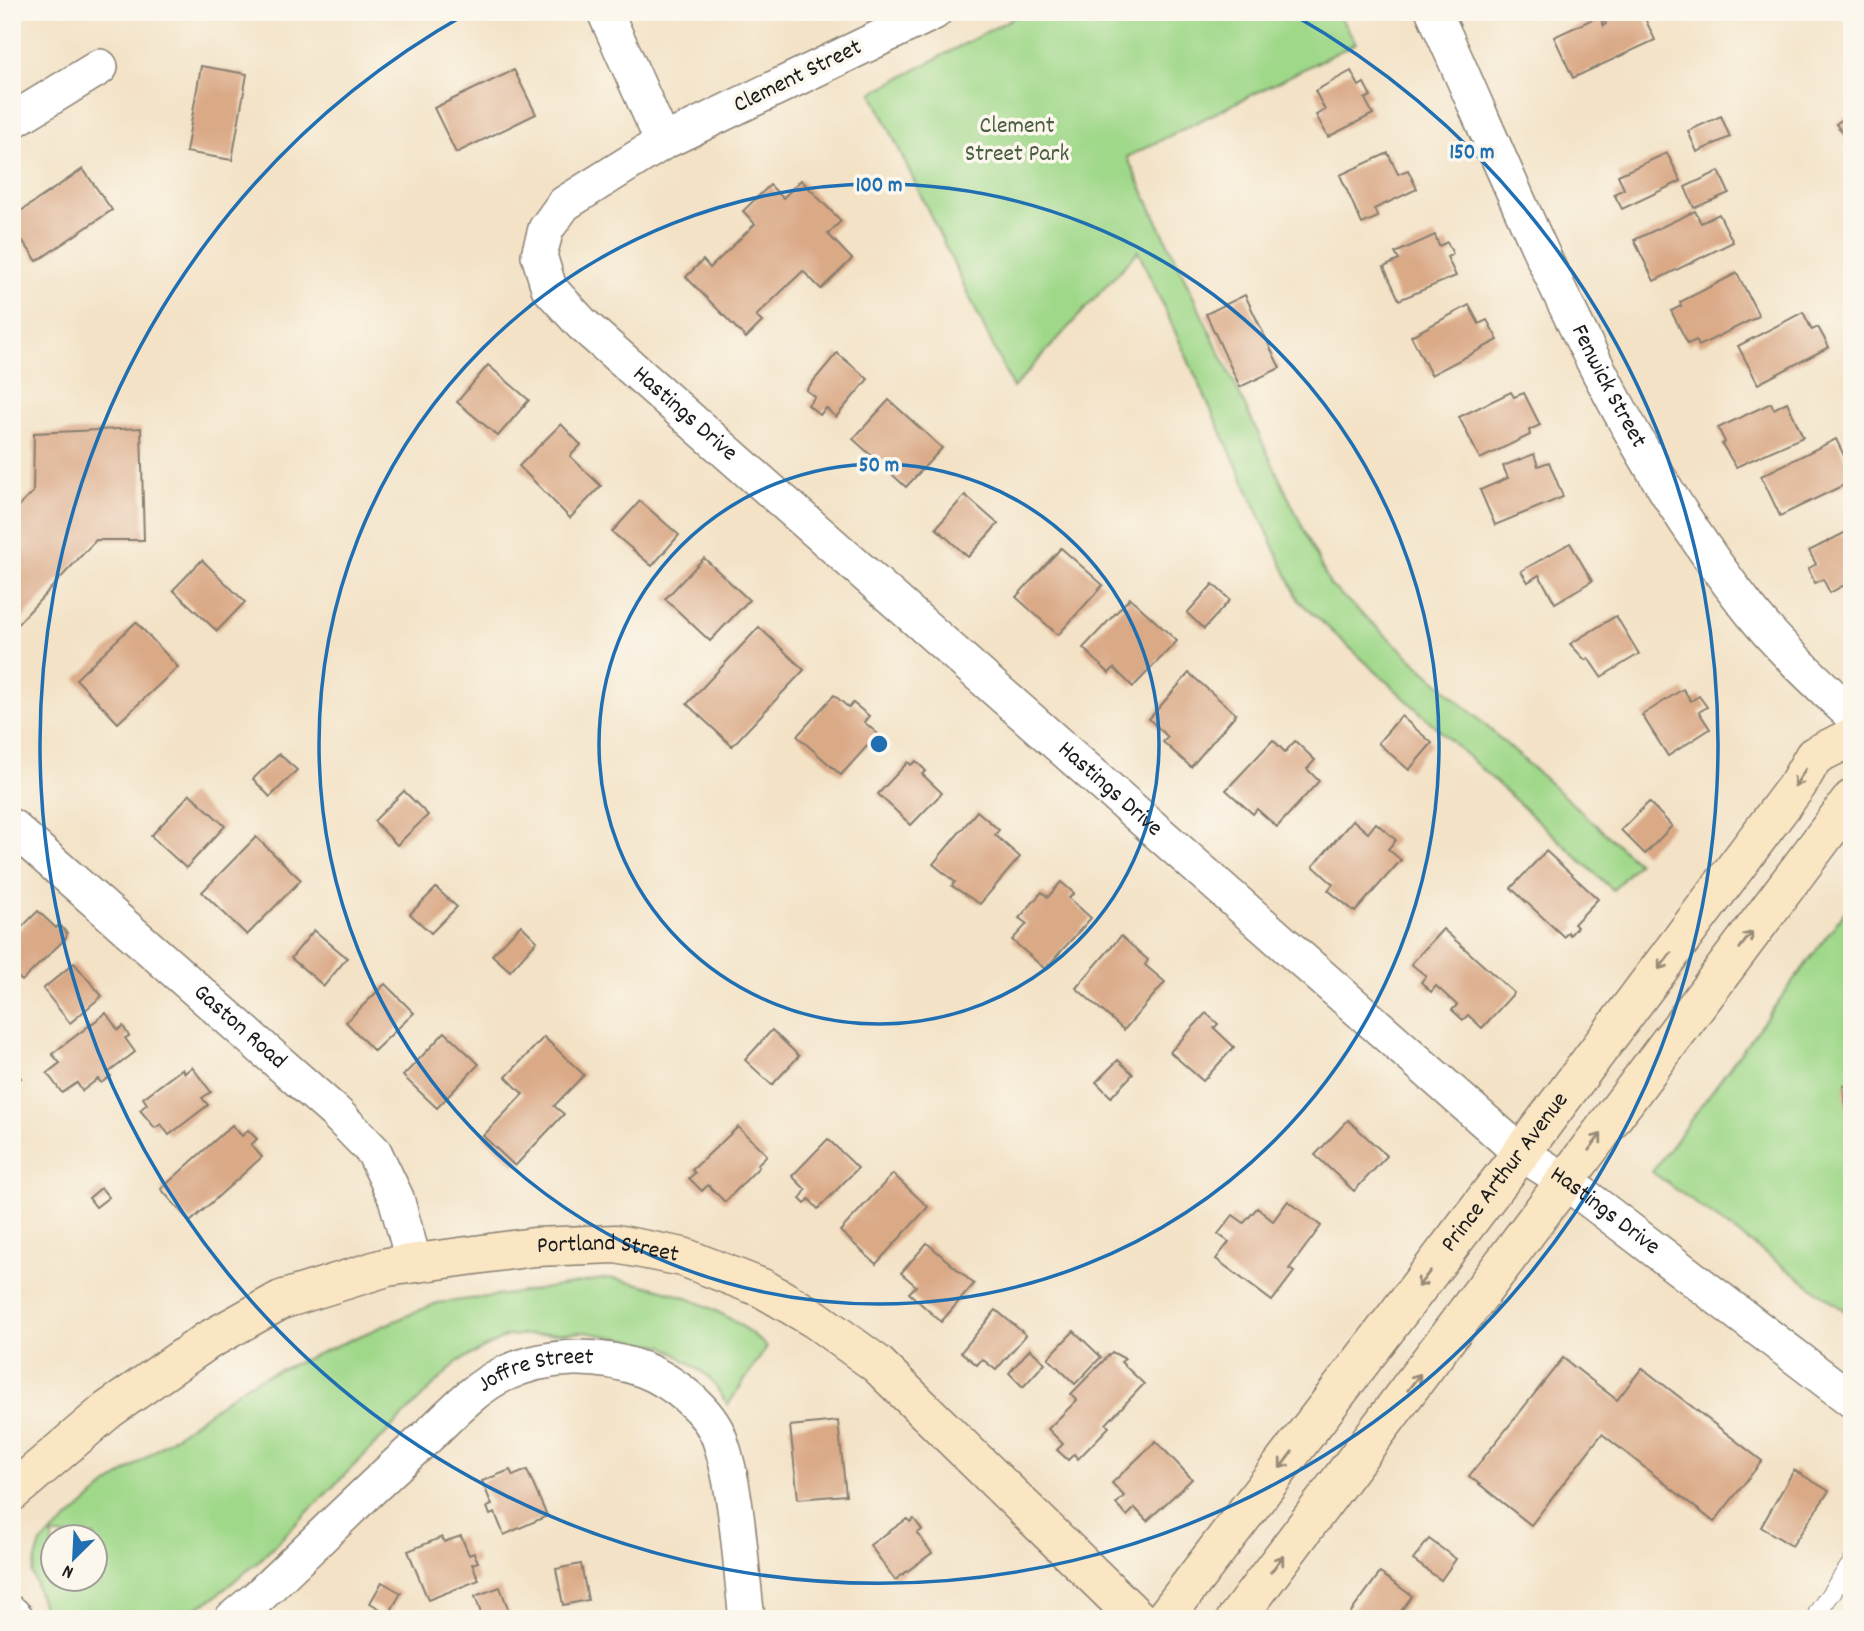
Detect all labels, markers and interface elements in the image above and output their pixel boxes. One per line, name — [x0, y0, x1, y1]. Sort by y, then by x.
street label: Clement Street — [728, 31, 868, 123]
park label: Clement Street Park — [965, 110, 1069, 172]
text: 150 m — [1449, 139, 1495, 169]
text: 100 m — [856, 172, 902, 202]
street label: Fenwick Street — [1561, 319, 1655, 455]
street label: Hastings Drive — [624, 358, 745, 470]
text: 50 m — [859, 452, 899, 482]
centre of rings — [867, 732, 891, 756]
street label: Hastings Drive — [1049, 734, 1170, 846]
one-way arrow — [1793, 768, 1807, 788]
one-way arrow — [1738, 931, 1753, 950]
one-way arrow — [1658, 951, 1672, 970]
street label: Gaston Road — [185, 977, 293, 1078]
street label: Prince Arthur Avenue — [1433, 1085, 1578, 1260]
one-way arrow — [1587, 1133, 1602, 1152]
street label: Hastings Drive — [1543, 1158, 1667, 1264]
street label: Portland Street — [536, 1227, 682, 1273]
one-way arrow — [1417, 1269, 1432, 1288]
street label: Joffre Street — [471, 1341, 595, 1402]
one-way arrow — [1406, 1374, 1421, 1392]
one-way arrow — [1279, 1450, 1294, 1468]
north arrow — [38, 1522, 108, 1592]
one-way arrow — [1270, 1555, 1284, 1574]
text: N — [59, 1556, 78, 1585]

